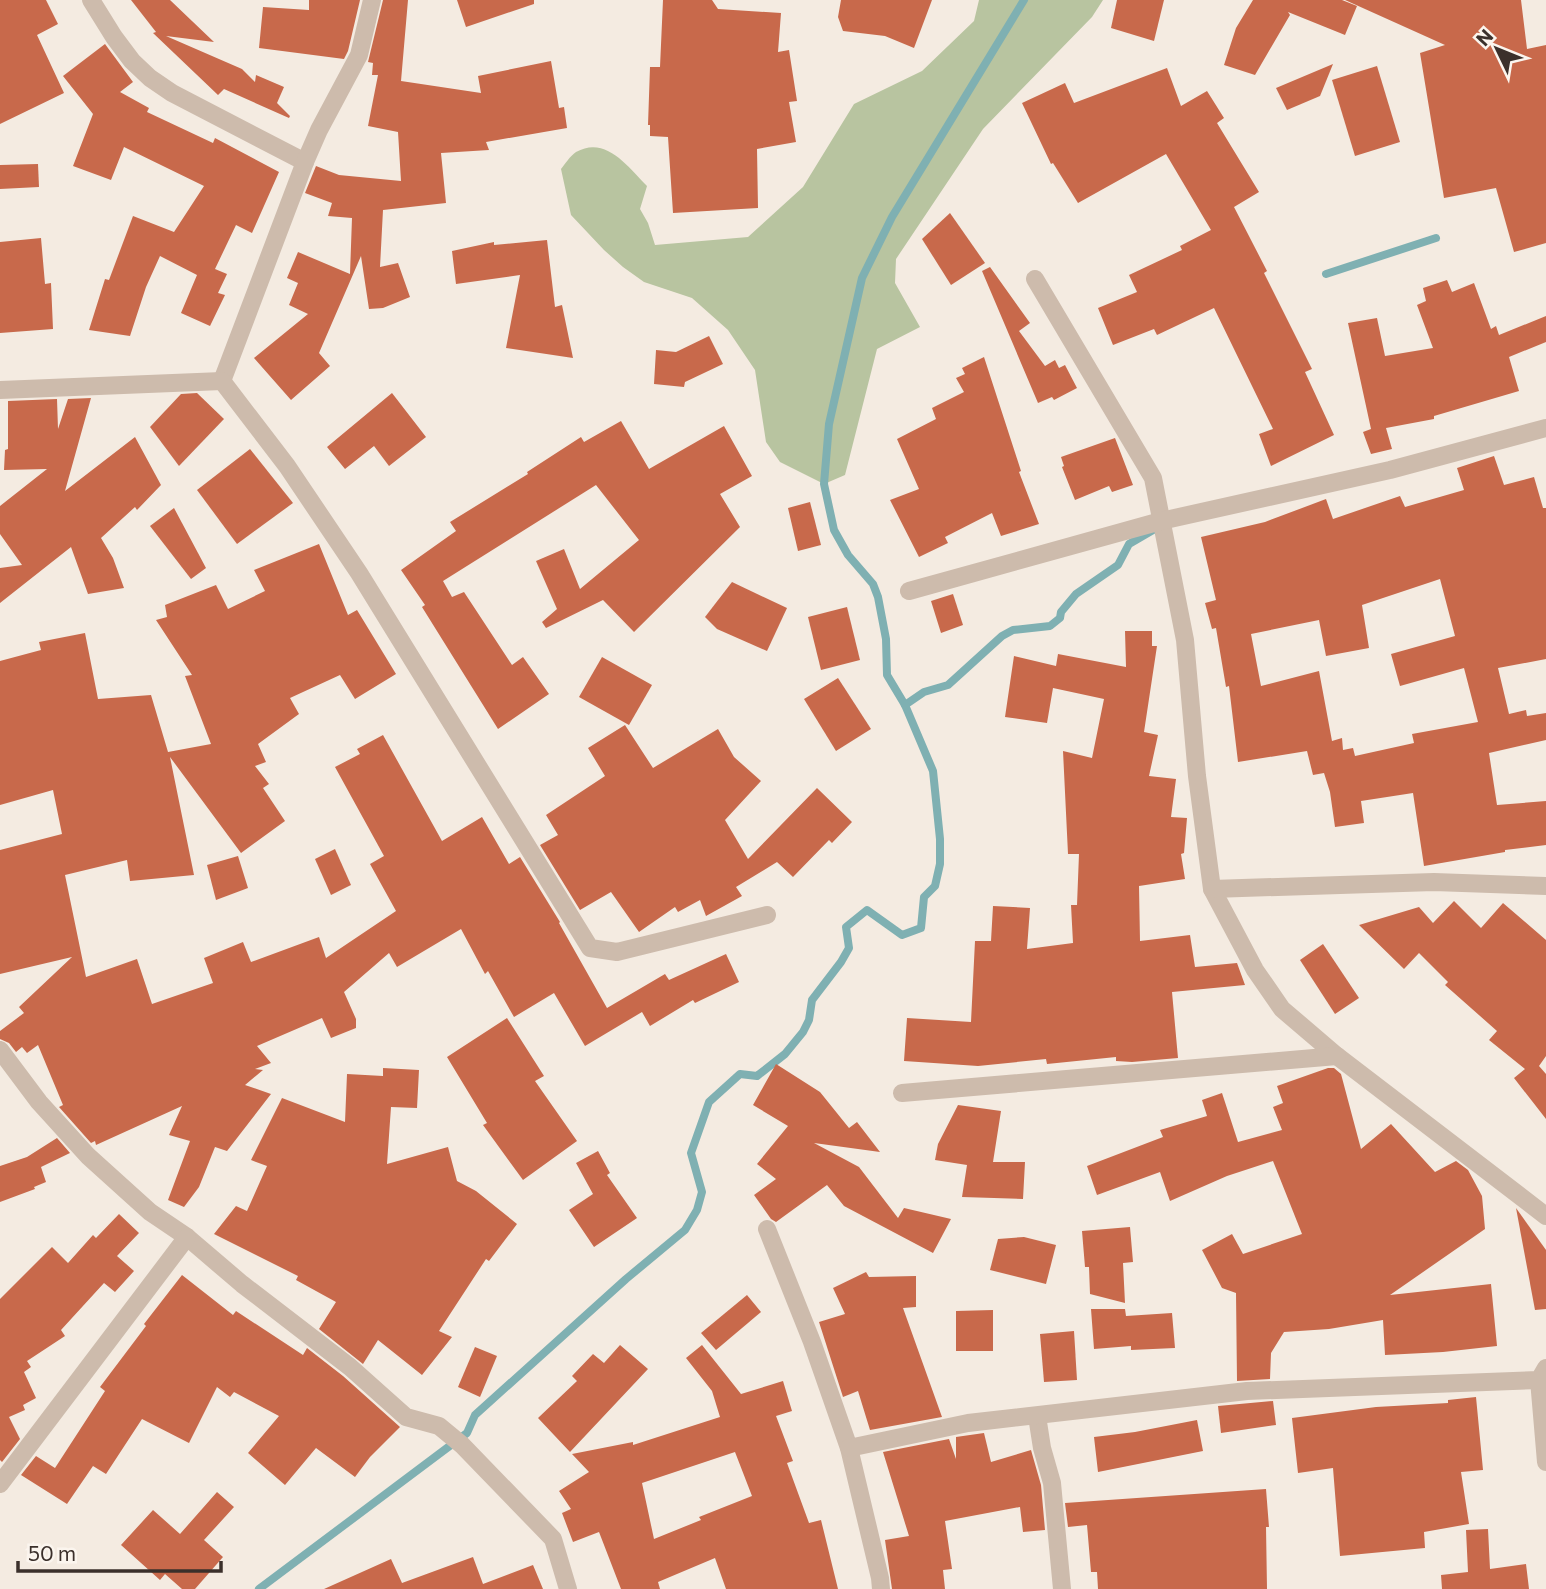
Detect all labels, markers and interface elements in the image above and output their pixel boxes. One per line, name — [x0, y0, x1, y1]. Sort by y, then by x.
north arrow — [1462, 14, 1532, 84]
text: N — [1471, 24, 1497, 50]
scale bar — [18, 1530, 220, 1574]
text: 50 m — [28, 1540, 76, 1565]

